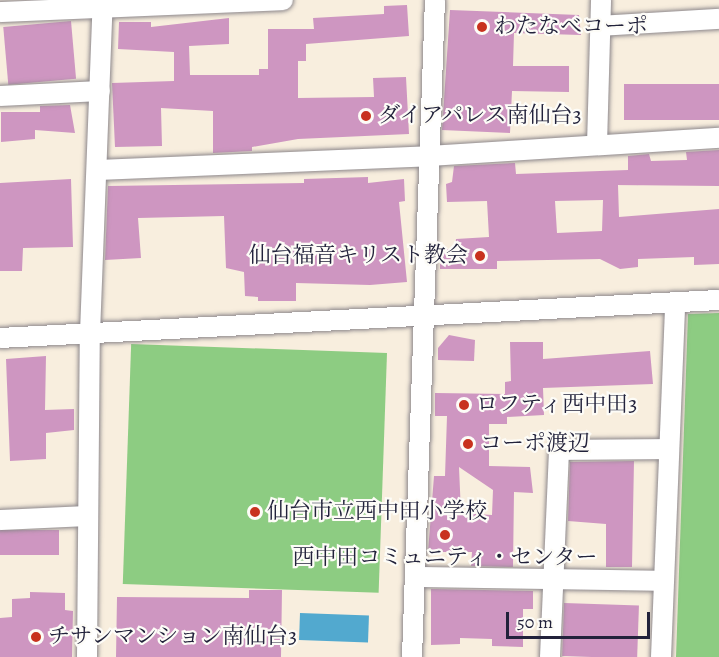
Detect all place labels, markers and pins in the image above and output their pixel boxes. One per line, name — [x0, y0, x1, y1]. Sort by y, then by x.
place label: わたなべコーポ — [494, 14, 648, 40]
marker: わたなべコーポ — [475, 20, 489, 34]
place label: ダイアパレス南仙台3 — [378, 103, 585, 129]
marker: ダイアパレス南仙台3 — [359, 109, 373, 123]
place label: 仙台福音キリスト教会 — [248, 243, 468, 269]
marker: 仙台福音キリスト教会 — [473, 249, 487, 263]
place label: ロフティ西中田3 — [476, 392, 639, 418]
marker: ロフティ西中田3 — [457, 398, 471, 412]
place label: コーポ渡辺 — [480, 431, 590, 457]
marker: コーポ渡辺 — [461, 437, 475, 451]
place label: 仙台市立西中田小学校 — [267, 499, 487, 525]
marker: 仙台市立西中田小学校 — [248, 505, 262, 519]
marker: 西中田コミュニティ・センター — [438, 528, 452, 542]
place label: 西中田コミュニティ・センター — [291, 545, 599, 571]
place label: チサンマンション南仙台3 — [48, 624, 299, 650]
marker: チサンマンション南仙台3 — [29, 630, 43, 644]

